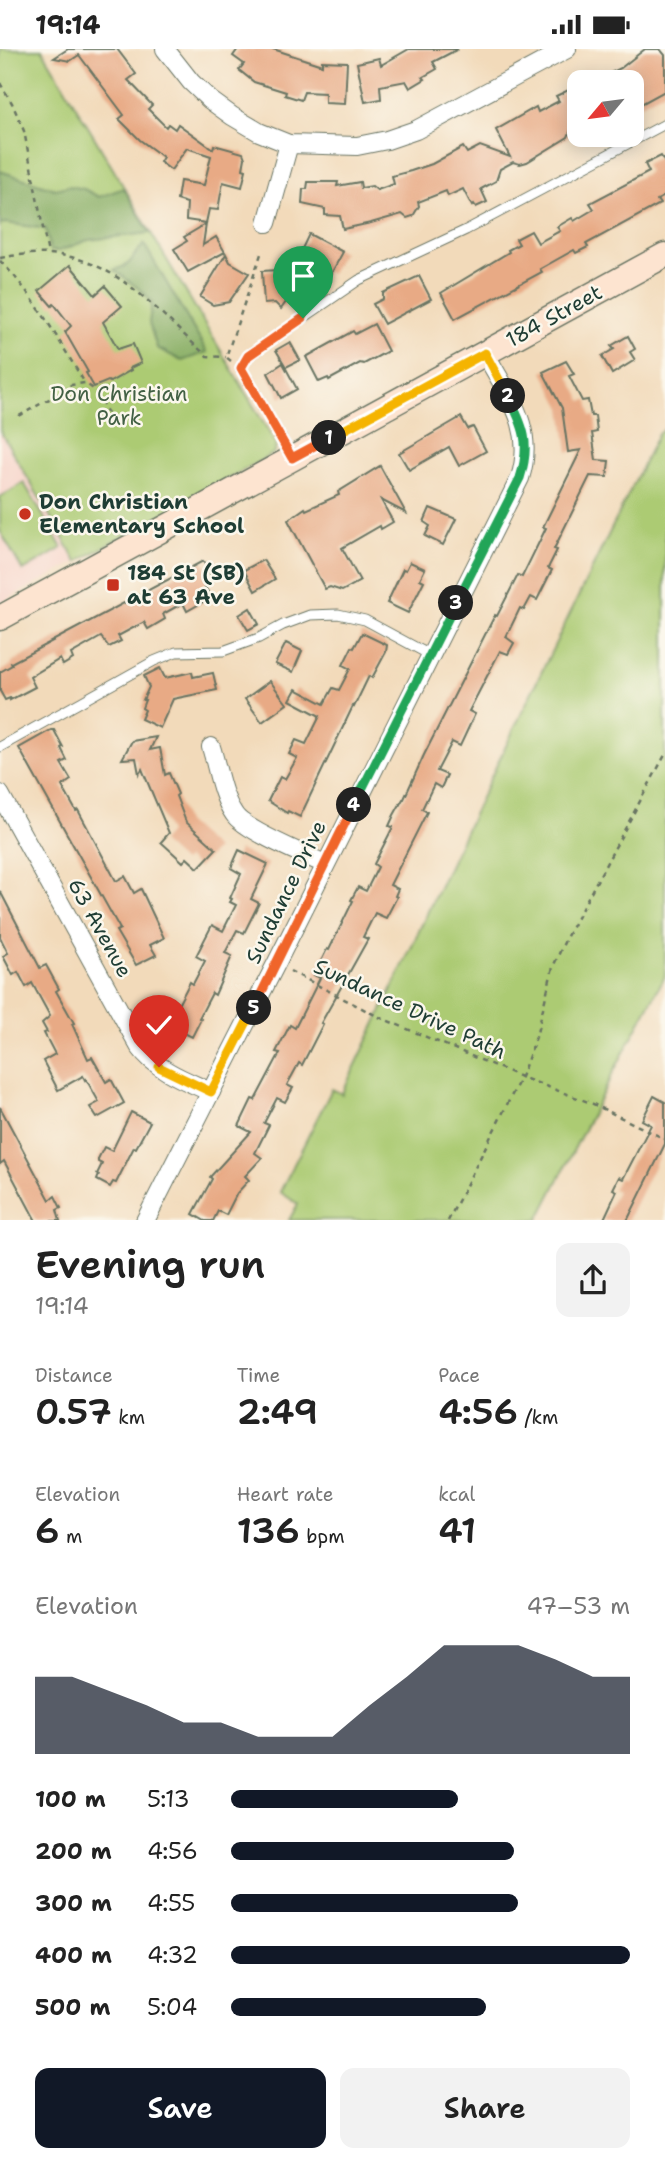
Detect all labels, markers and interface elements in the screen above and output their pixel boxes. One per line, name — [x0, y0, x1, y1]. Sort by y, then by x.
text: 19:14 — [35, 7, 101, 42]
north arrow — [567, 70, 644, 147]
map controls — [567, 70, 644, 147]
pin — [273, 246, 333, 318]
icon: arrive — [284, 257, 322, 295]
street label: 184 Street — [501, 278, 607, 354]
pin: 2 — [490, 379, 526, 413]
park label: Don Christian Park — [51, 380, 187, 432]
text: 2 — [501, 383, 514, 408]
pin: 1 — [312, 421, 346, 455]
text: 1 — [324, 425, 333, 450]
place label: Don Christian Elementary School — [39, 488, 244, 540]
marker: Don Christian Elementary School — [17, 506, 33, 522]
place label: 184 St (SB) at 63 Ave — [127, 559, 245, 611]
marker: 184 St (SB) at 63 Ave — [105, 577, 121, 593]
pin: 3 — [438, 585, 474, 621]
text: 3 — [449, 590, 462, 615]
pin: 4 — [336, 787, 372, 823]
text: 4 — [347, 792, 360, 817]
street label: Sundance Drive — [239, 816, 333, 968]
street label: 63 Avenue — [61, 873, 139, 983]
street label: Sundance Drive Path — [309, 952, 511, 1066]
pin: 5 — [236, 991, 272, 1025]
pin — [129, 995, 189, 1067]
text: 5 — [248, 995, 259, 1020]
icon: check — [140, 1006, 178, 1044]
text: Evening run — [35, 1239, 265, 1290]
button: share — [556, 1243, 630, 1317]
text: 19:14 — [35, 1291, 89, 1321]
text: Distance — [35, 1363, 113, 1388]
text: Time — [237, 1363, 280, 1388]
text: Pace — [438, 1363, 480, 1388]
text: 0.57 — [35, 1388, 112, 1435]
text: 2:49 — [237, 1388, 318, 1435]
text: 4:56 — [438, 1388, 518, 1435]
text: km — [112, 1405, 145, 1430]
text: /km — [518, 1405, 558, 1430]
text: Elevation — [35, 1482, 120, 1507]
text: Heart rate — [237, 1482, 333, 1507]
text: kcal — [438, 1482, 475, 1507]
text: 6 — [35, 1507, 60, 1554]
text: 136 — [237, 1507, 300, 1554]
text: 41 — [438, 1507, 476, 1554]
text: m — [60, 1524, 82, 1549]
text: bpm — [300, 1524, 345, 1549]
text: Elevation — [35, 1591, 138, 1621]
text: 47–53 m — [526, 1591, 630, 1621]
text: 100 m — [35, 1784, 106, 1814]
text: 5:13 — [147, 1784, 190, 1814]
text: 200 m — [35, 1836, 112, 1866]
text: 4:56 — [147, 1836, 198, 1866]
text: 300 m — [35, 1888, 112, 1918]
text: 4:55 — [147, 1888, 195, 1918]
text: 400 m — [35, 1940, 112, 1970]
text: 4:32 — [147, 1940, 198, 1970]
text: 500 m — [35, 1992, 110, 2022]
text: 5:04 — [147, 1992, 197, 2022]
button: Save — [35, 2068, 326, 2148]
button: Share — [340, 2068, 630, 2148]

